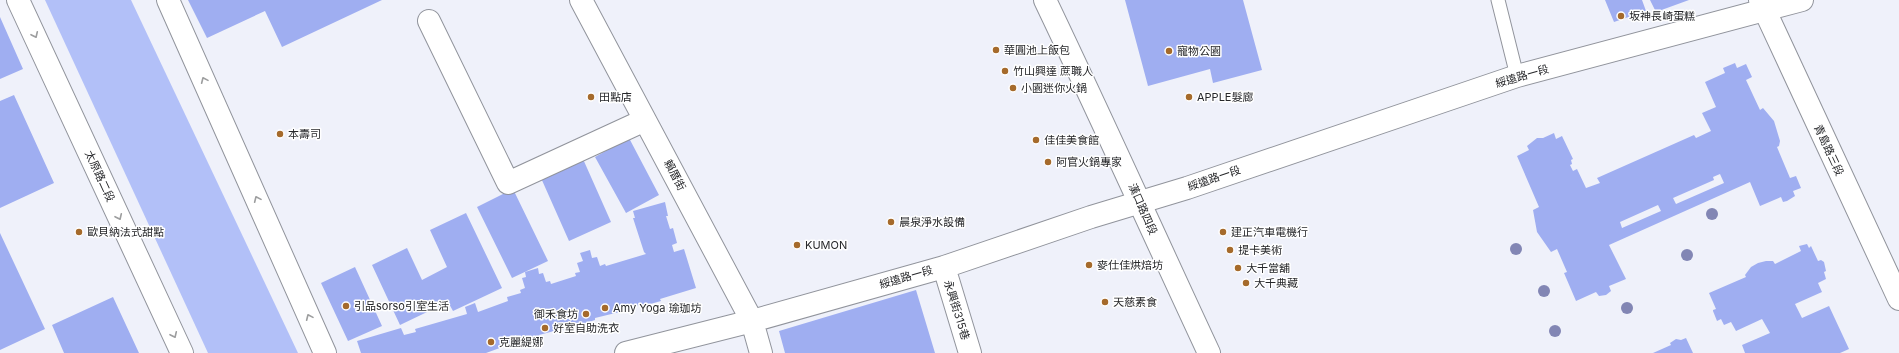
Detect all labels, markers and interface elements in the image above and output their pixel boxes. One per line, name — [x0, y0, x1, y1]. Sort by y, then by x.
place label: 坂神長崎蛋糕 — [1629, 9, 1695, 23]
marker: 坂神長崎蛋糕 — [1616, 11, 1626, 21]
one-way arrow — [30, 31, 38, 39]
place label: 華圓池上飯包 — [1004, 43, 1070, 57]
place label: 寵物公園 — [1177, 44, 1221, 58]
marker: 華圓池上飯包 — [991, 45, 1001, 55]
marker: 寵物公園 — [1164, 46, 1174, 56]
street label: 綏遠路一段 — [1494, 62, 1550, 90]
place label: 竹山興達 蔗職人 — [1013, 64, 1093, 78]
marker: 竹山興達 蔗職人 — [1000, 66, 1010, 76]
one-way arrow — [201, 76, 209, 84]
place label: 小園迷你火鍋 — [1021, 81, 1087, 95]
marker: 小園迷你火鍋 — [1008, 83, 1018, 93]
place label: 田點店 — [599, 90, 632, 104]
place label: APPLE髮廊 — [1197, 90, 1253, 104]
marker: 田點店 — [586, 92, 596, 102]
marker: APPLE髮廊 — [1184, 92, 1194, 102]
street label: 青島路三段 — [1811, 122, 1847, 178]
place label: 本壽司 — [288, 127, 321, 141]
marker: 本壽司 — [275, 129, 285, 139]
place label: 佳佳美食館 — [1044, 133, 1099, 147]
marker: 佳佳美食館 — [1031, 135, 1041, 145]
street label: 太原路二段 — [82, 148, 118, 204]
place label: 阿官火鍋專家 — [1056, 155, 1122, 169]
street label: 賴厝街 — [661, 157, 689, 193]
marker: 阿官火鍋專家 — [1043, 157, 1053, 167]
street label: 綏遠路一段 — [1186, 162, 1242, 194]
street label: 漢口路四段 — [1125, 181, 1161, 237]
one-way arrow — [253, 195, 261, 202]
one-way arrow — [114, 212, 122, 220]
place label: 晨泉淨水設備 — [899, 215, 965, 229]
marker: 晨泉淨水設備 — [886, 217, 896, 227]
place label: 歐貝納法式甜點 — [87, 225, 164, 239]
place label: 建正汽車電機行 — [1231, 225, 1308, 239]
marker: 歐貝納法式甜點 — [74, 227, 84, 237]
marker: 建正汽車電機行 — [1218, 227, 1228, 237]
place label: KUMON — [805, 238, 847, 252]
marker: KUMON — [792, 240, 802, 250]
place label: 提卡美術 — [1238, 243, 1282, 257]
marker: 提卡美術 — [1225, 245, 1235, 255]
place label: 麥仕佳烘焙坊 — [1097, 258, 1163, 272]
marker: 麥仕佳烘焙坊 — [1084, 260, 1094, 270]
place label: 大千當舖 — [1246, 261, 1290, 275]
street label: 綏遠路一段 — [878, 263, 934, 291]
marker: 大千當舖 — [1233, 263, 1243, 273]
place label: 大千典藏 — [1254, 276, 1298, 290]
street label: 永興街315巷 — [941, 278, 973, 342]
marker: 大千典藏 — [1241, 278, 1251, 288]
place label: 天慈素食 — [1113, 295, 1157, 309]
marker: 天慈素食 — [1100, 297, 1110, 307]
place label: 引品sorso引室生活 — [354, 299, 449, 313]
marker: 引品sorso引室生活 — [341, 301, 351, 311]
place label: Amy Yoga 瑜珈坊 — [613, 301, 702, 315]
marker: Amy Yoga 瑜珈坊 — [600, 303, 610, 313]
place label: 御禾食坊 — [533, 307, 578, 321]
marker: 御禾食坊 — [581, 309, 591, 319]
one-way arrow — [306, 314, 314, 322]
place label: 好室自助洗衣 — [553, 321, 619, 335]
marker: 好室自助洗衣 — [540, 323, 550, 333]
one-way arrow — [169, 330, 177, 338]
place label: 克麗緹娜 — [499, 335, 543, 349]
marker: 克麗緹娜 — [486, 337, 496, 347]

